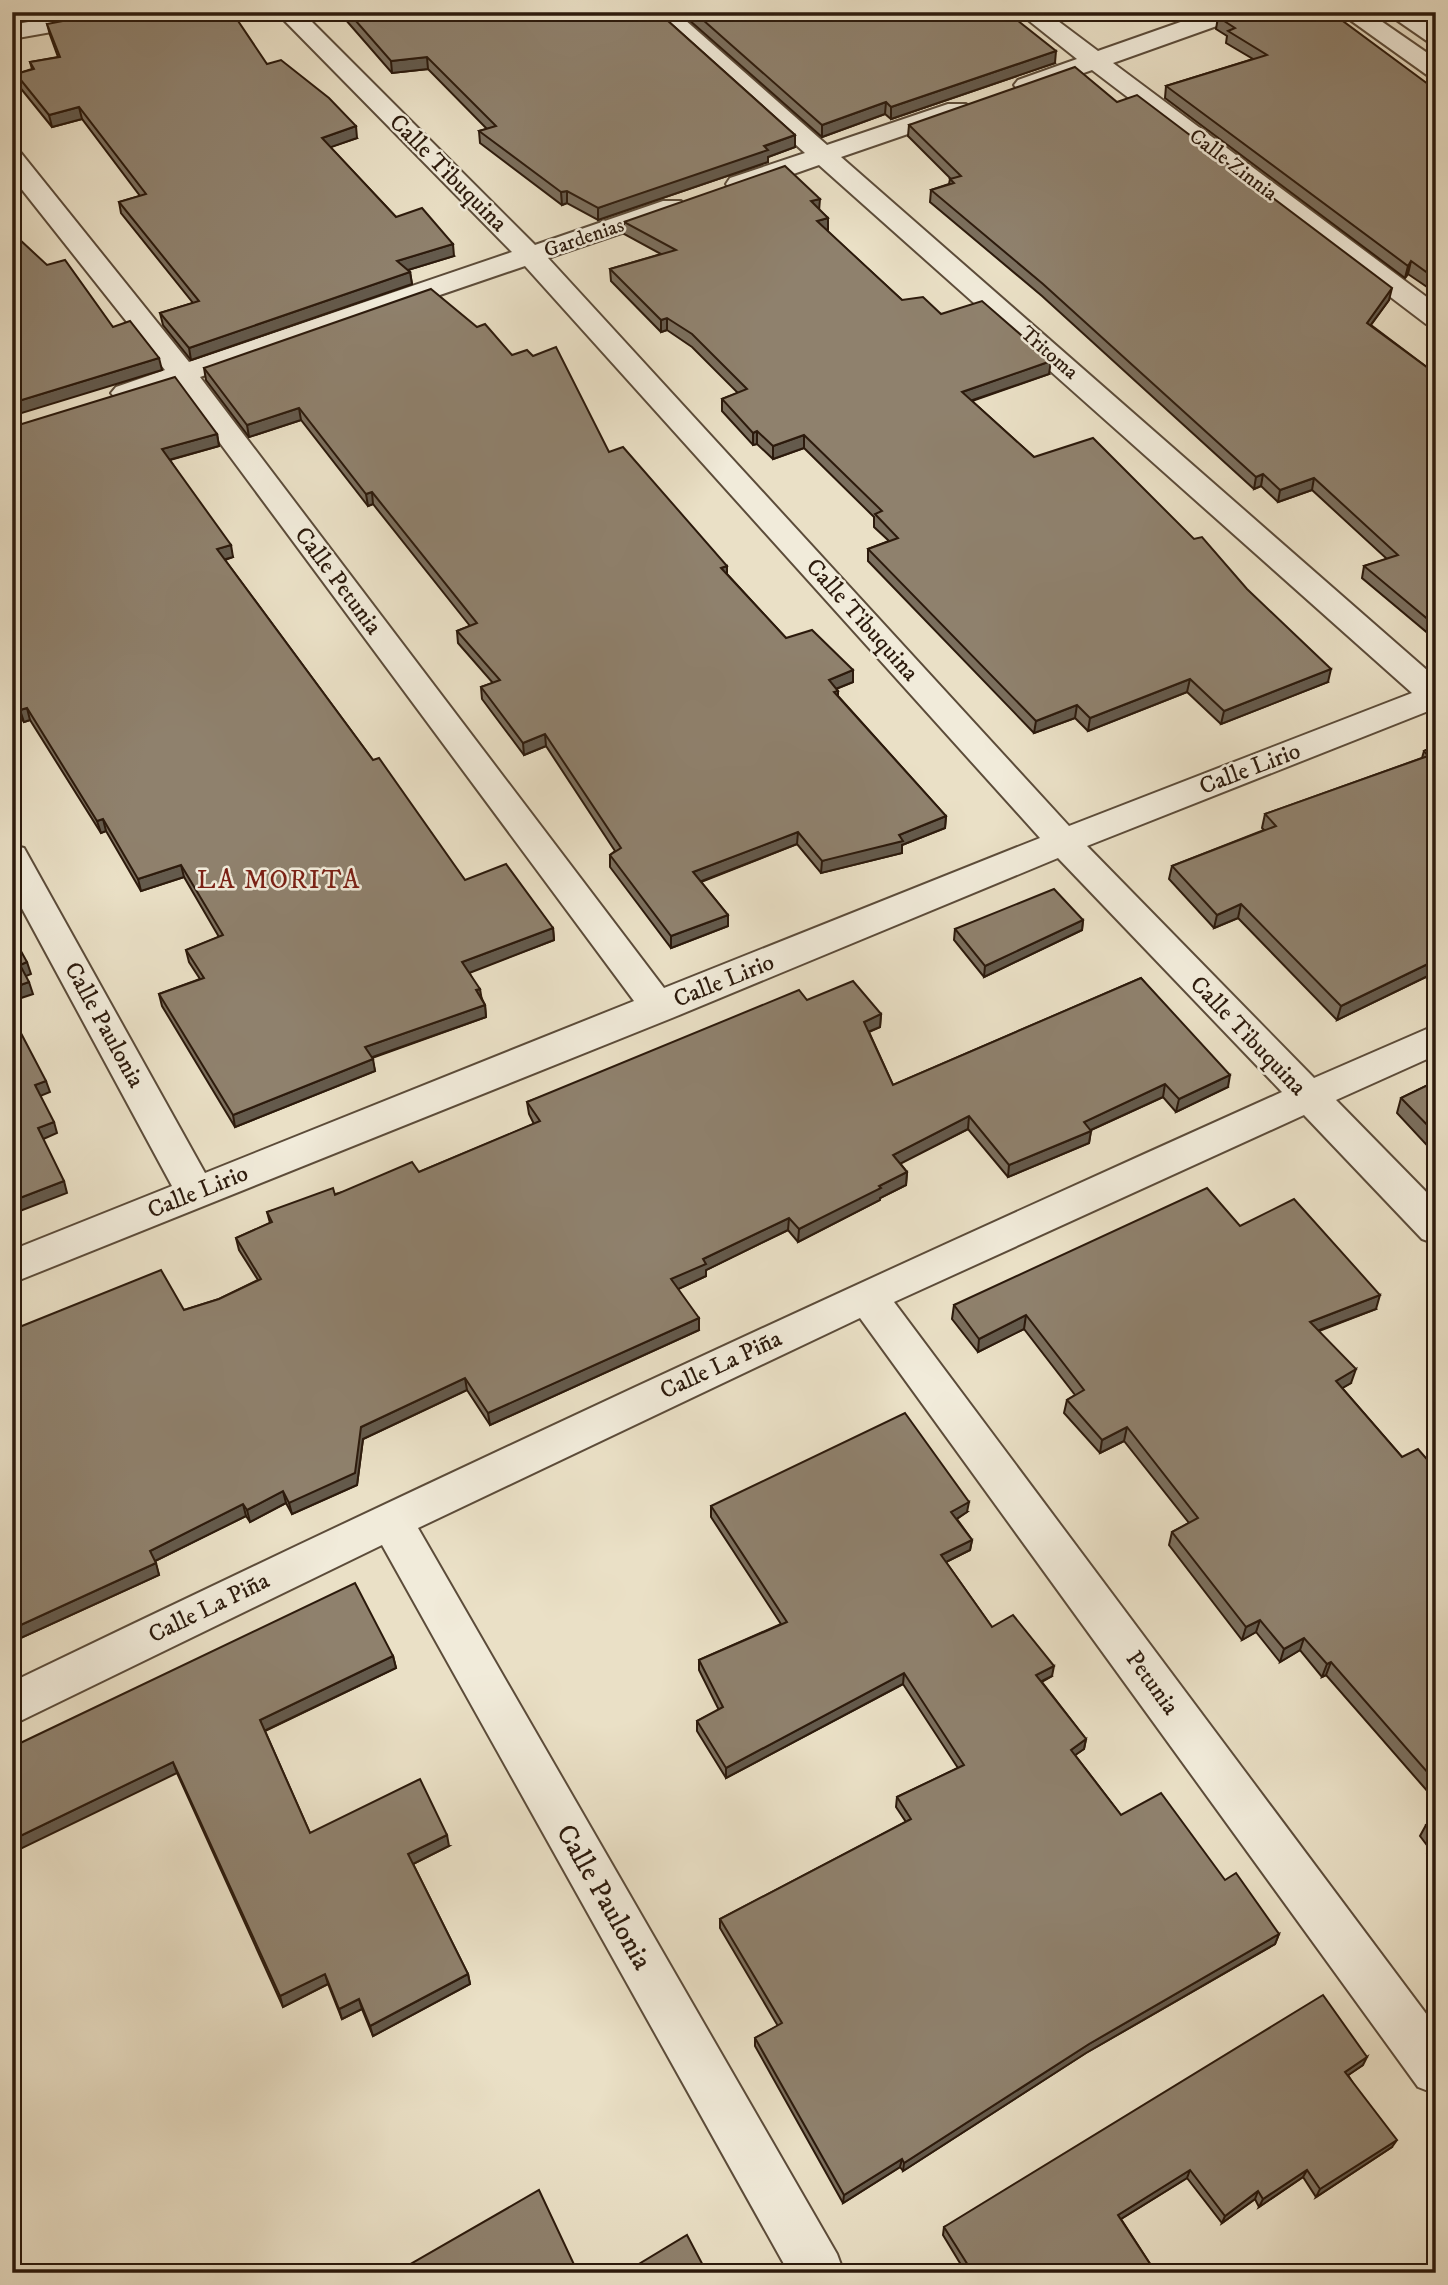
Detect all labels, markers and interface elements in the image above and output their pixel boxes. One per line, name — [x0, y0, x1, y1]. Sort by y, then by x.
street label: Calle Tibuquina — [383, 108, 514, 239]
street label: Calle Zinnia — [1184, 123, 1282, 207]
street label: Gardenias — [541, 212, 627, 264]
street label: Tritoma — [1015, 321, 1083, 385]
street label: Calle Petunia — [288, 521, 389, 642]
street label: Calle Tibuquina — [799, 552, 926, 688]
street label: Calle Lirio — [1195, 736, 1305, 802]
district label: LA MORITA — [197, 864, 361, 897]
street label: Calle Lirio — [669, 947, 779, 1015]
street label: Calle Paulonia — [57, 957, 151, 1094]
street label: Calle Tibuquina — [1183, 970, 1313, 1103]
street label: Calle Lirio — [143, 1158, 253, 1226]
street label: Calle La Piña — [655, 1323, 787, 1406]
street label: Calle La Piña — [144, 1565, 275, 1650]
street label: Petunia — [1119, 1645, 1186, 1721]
street label: Calle Paulonia — [548, 1818, 660, 1976]

